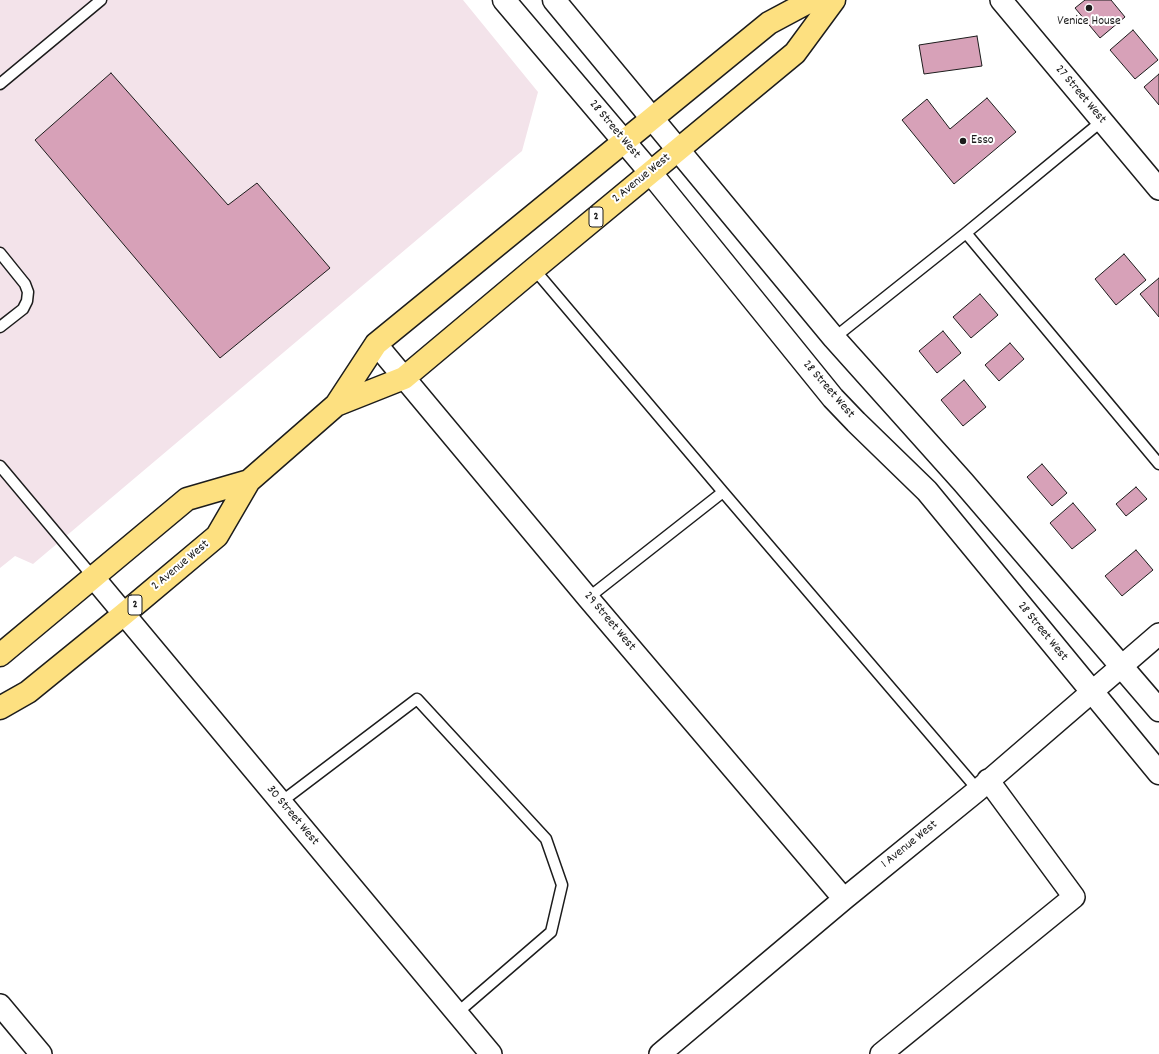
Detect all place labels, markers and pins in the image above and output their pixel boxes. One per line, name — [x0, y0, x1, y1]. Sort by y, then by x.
marker: Venice House — [1084, 3, 1094, 13]
place label: Venice House — [1057, 14, 1121, 30]
place label: Esso — [971, 133, 994, 149]
marker: Esso — [958, 136, 968, 146]

